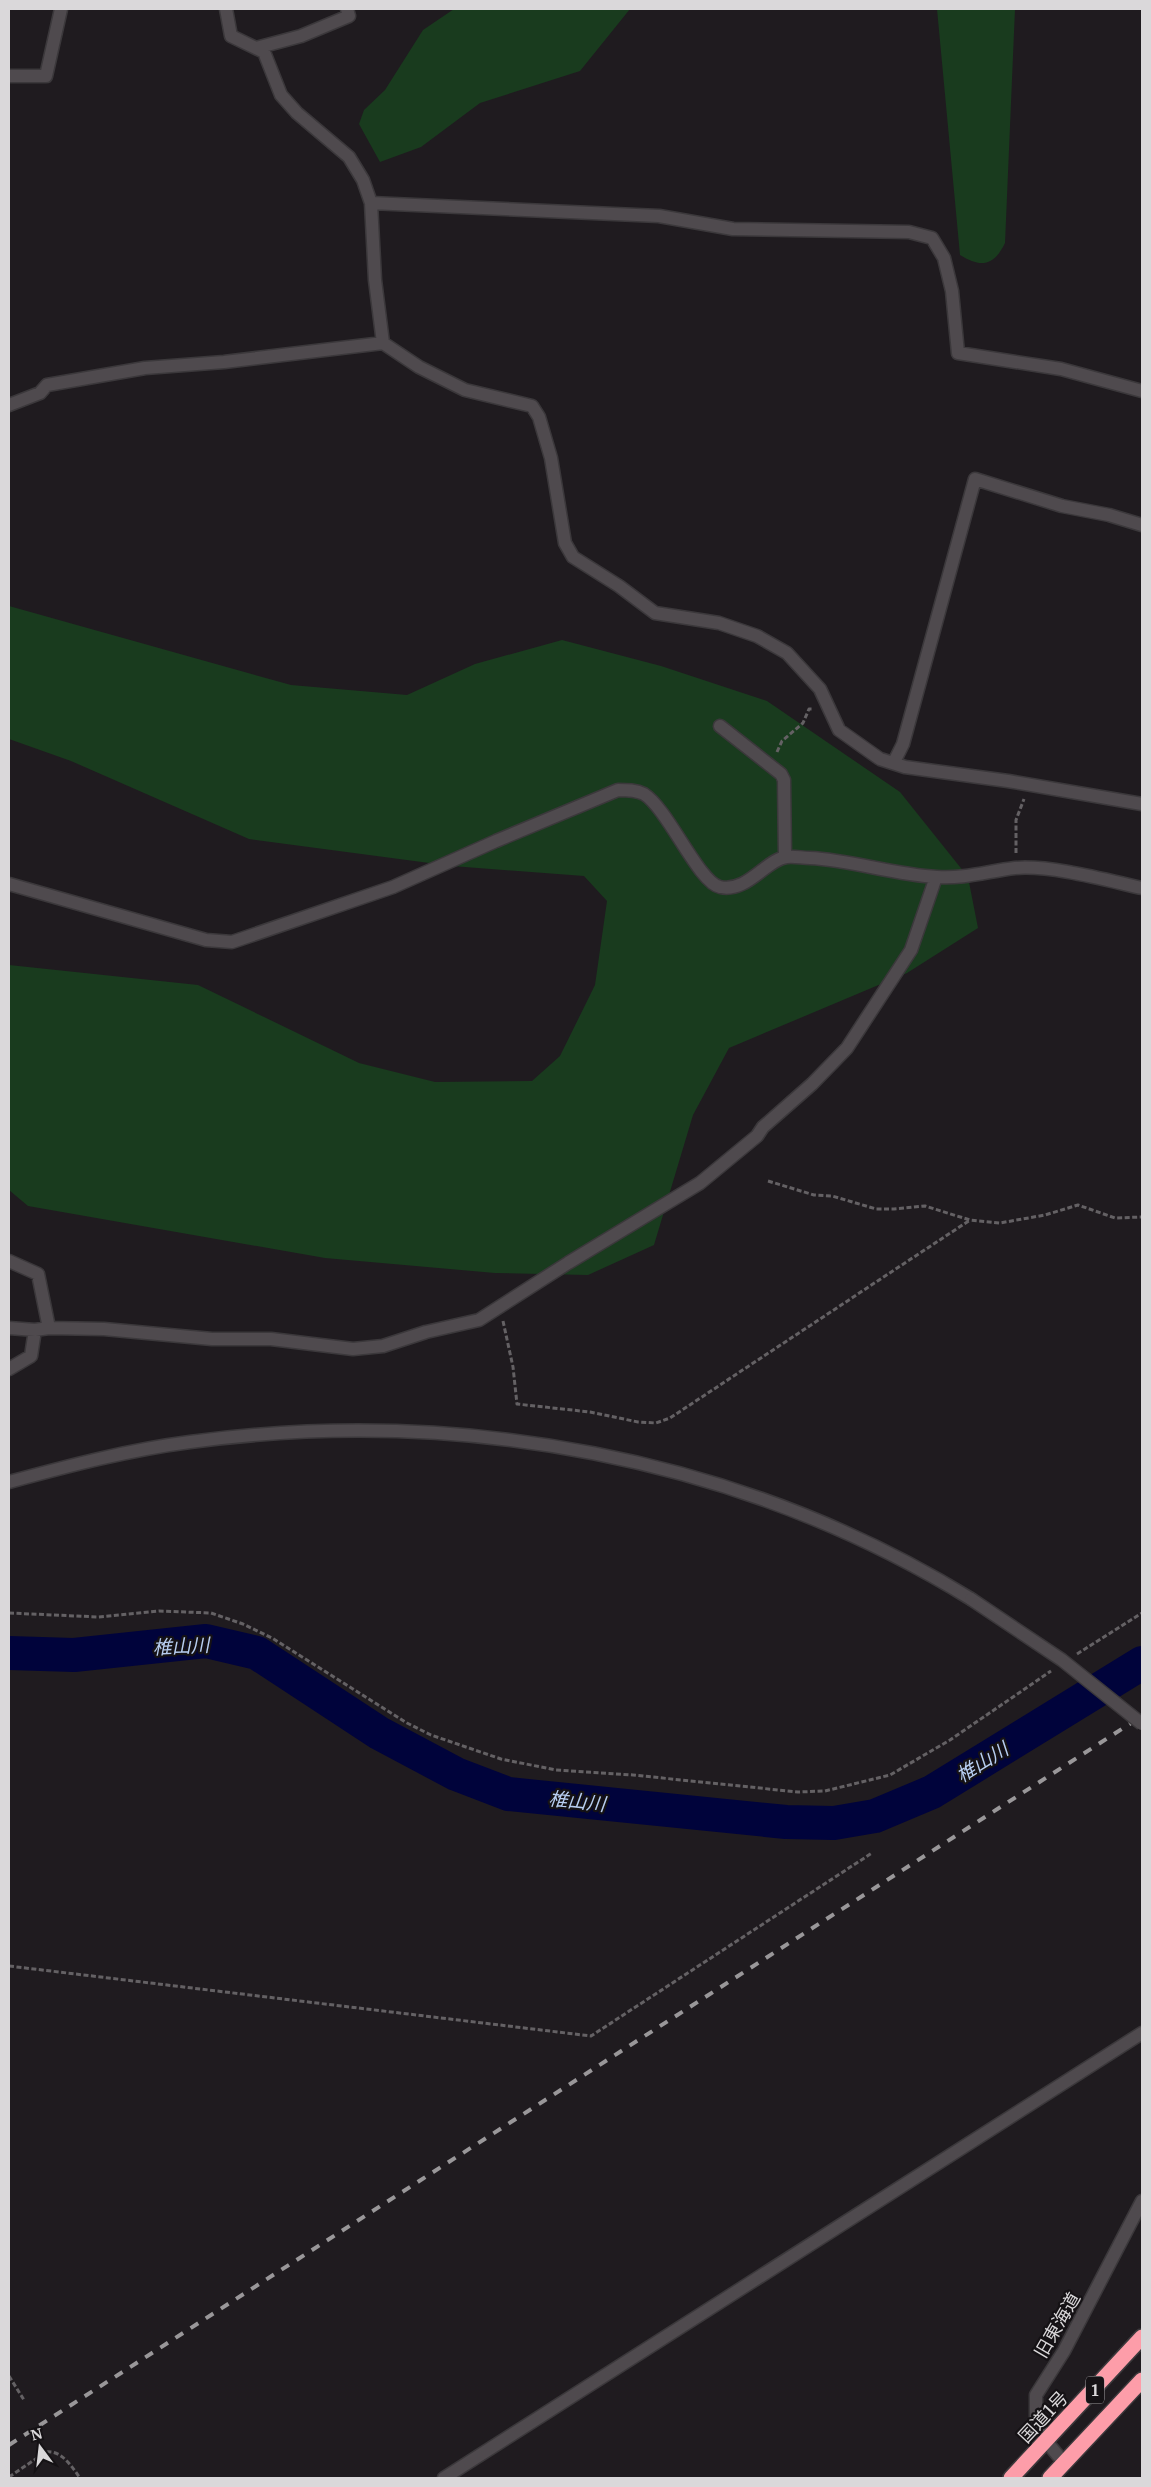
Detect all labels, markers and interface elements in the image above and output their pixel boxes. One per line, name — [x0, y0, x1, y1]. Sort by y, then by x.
water label: 椎山川 — [152, 1632, 212, 1659]
water label: 椎山川 — [951, 1736, 1014, 1787]
water label: 椎山川 — [547, 1786, 609, 1816]
street label: 旧東海道 — [1029, 2288, 1085, 2362]
road number: 1 — [1086, 2376, 1104, 2404]
street label: 国道1号 — [1013, 2386, 1073, 2448]
north arrow — [15, 2422, 65, 2472]
text: N — [29, 2424, 44, 2445]

